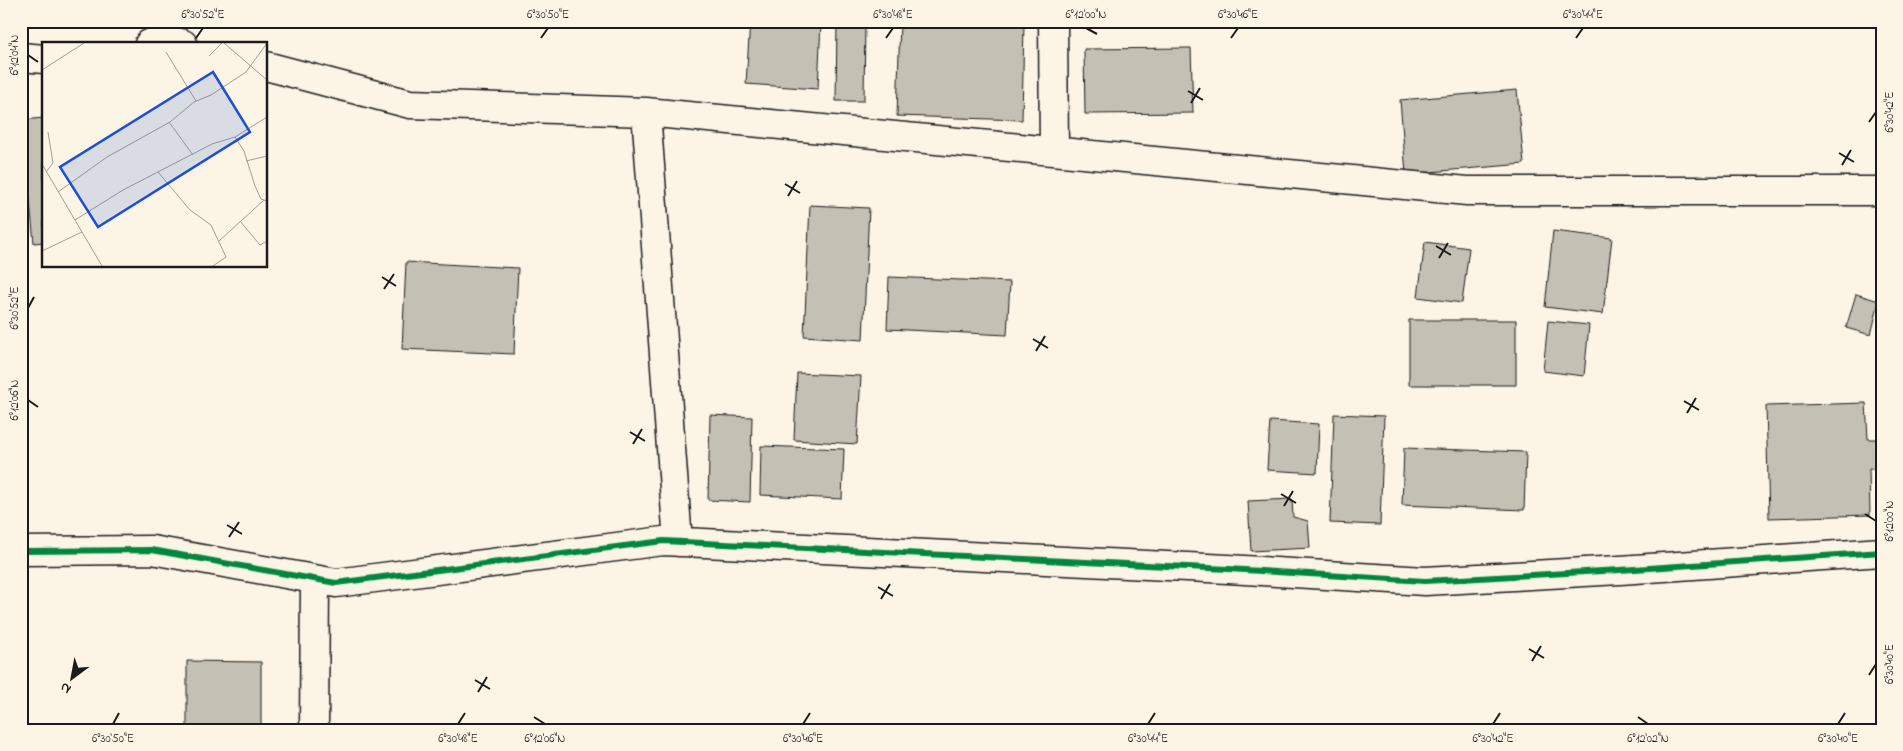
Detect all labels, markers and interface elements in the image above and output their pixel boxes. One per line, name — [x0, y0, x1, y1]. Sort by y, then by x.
text: 6°30'52"E — [182, 6, 224, 24]
text: 6°30'50"E — [527, 6, 569, 24]
text: 6°30'48"E — [873, 6, 913, 24]
text: 6°12'00"N — [1066, 6, 1106, 24]
text: 6°30'46"E — [1218, 6, 1258, 24]
text: 6°30'44"E — [1563, 6, 1603, 24]
text: 6°12'04"N — [6, 35, 24, 75]
inset map — [42, 42, 268, 268]
text: 6°30'42"E — [1881, 92, 1899, 132]
text: 6°30'52"E — [6, 287, 24, 329]
text: 6°12'06"N — [6, 380, 24, 420]
text: 6°12'00"N — [1881, 501, 1899, 541]
text: 6°30'40"E — [1881, 644, 1899, 684]
north arrow — [48, 654, 98, 704]
text: N — [56, 676, 75, 699]
text: 6°30'50"E — [92, 730, 134, 748]
text: 6°30'48"E — [438, 730, 478, 748]
text: 6°12'06"N — [525, 730, 565, 748]
text: 6°30'46"E — [783, 730, 823, 748]
text: 6°30'44"E — [1128, 730, 1168, 748]
text: 6°30'42"E — [1473, 730, 1513, 748]
text: 6°12'02"N — [1627, 730, 1669, 748]
text: 6°30'40"E — [1818, 730, 1858, 748]

